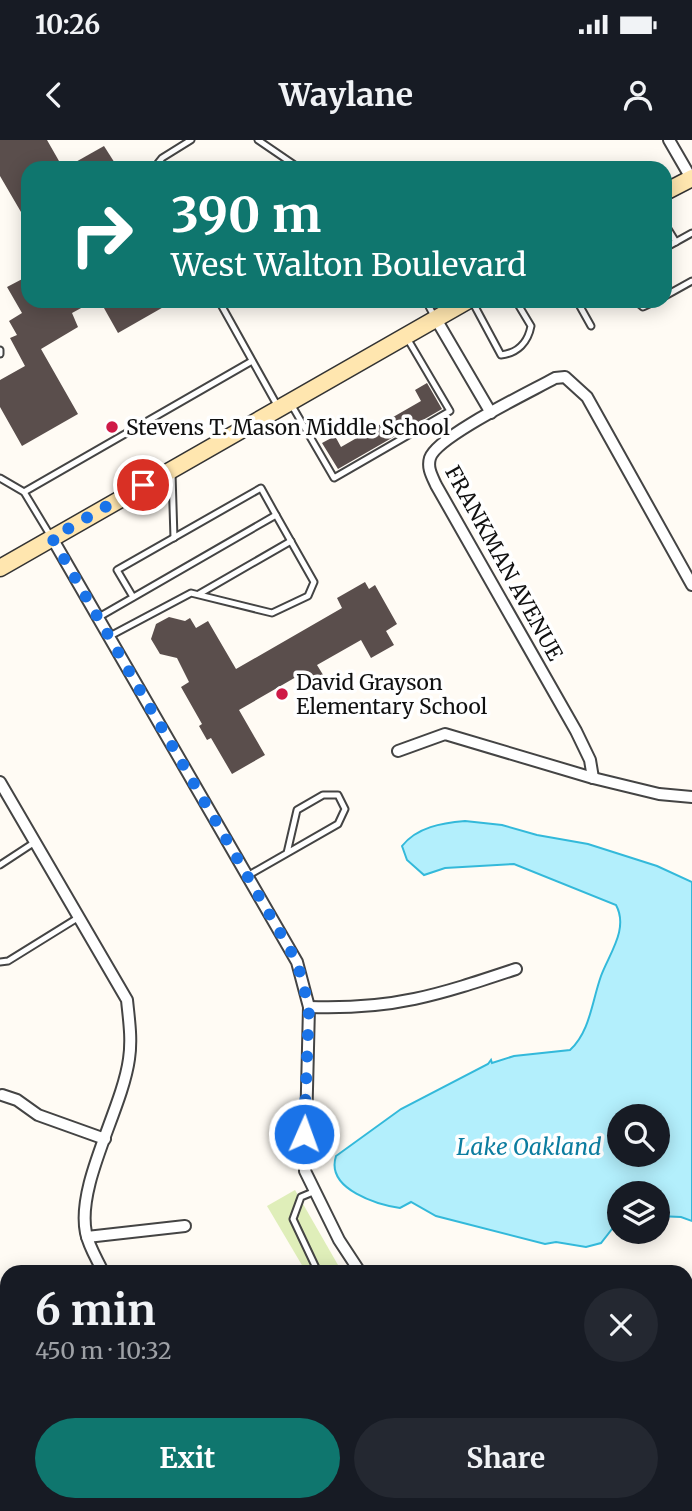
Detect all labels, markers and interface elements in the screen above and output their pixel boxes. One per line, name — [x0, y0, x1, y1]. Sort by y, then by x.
text: 10:26 — [35, 8, 100, 41]
text: Waylane — [279, 75, 413, 115]
icon: back — [35, 76, 73, 114]
icon: person — [619, 76, 657, 114]
text: 390 m — [171, 184, 321, 245]
icon: right — [56, 189, 147, 280]
text: West Walton Boulevard — [171, 245, 526, 285]
place label: Stevens T. Mason Middle School — [126, 414, 450, 441]
marker: Stevens T. Mason Middle School — [104, 419, 120, 435]
pin — [113, 455, 173, 515]
street label: FRANKMAN AVENUE — [439, 461, 569, 666]
icon: arrive — [124, 466, 162, 504]
place label: David Grayson Elementary School — [296, 669, 488, 720]
marker: David Grayson Elementary School — [274, 686, 290, 702]
position arrow — [267, 1097, 341, 1171]
map controls — [607, 1104, 670, 1244]
button: search — [607, 1104, 670, 1167]
water label: Lake Oakland — [457, 1132, 602, 1161]
button: layers — [607, 1181, 670, 1244]
text: 6 min — [35, 1284, 156, 1336]
button: close — [584, 1288, 658, 1362]
text: 450 m · 10:32 — [35, 1336, 172, 1365]
button: Exit — [35, 1418, 340, 1498]
button: Share — [354, 1418, 658, 1498]

